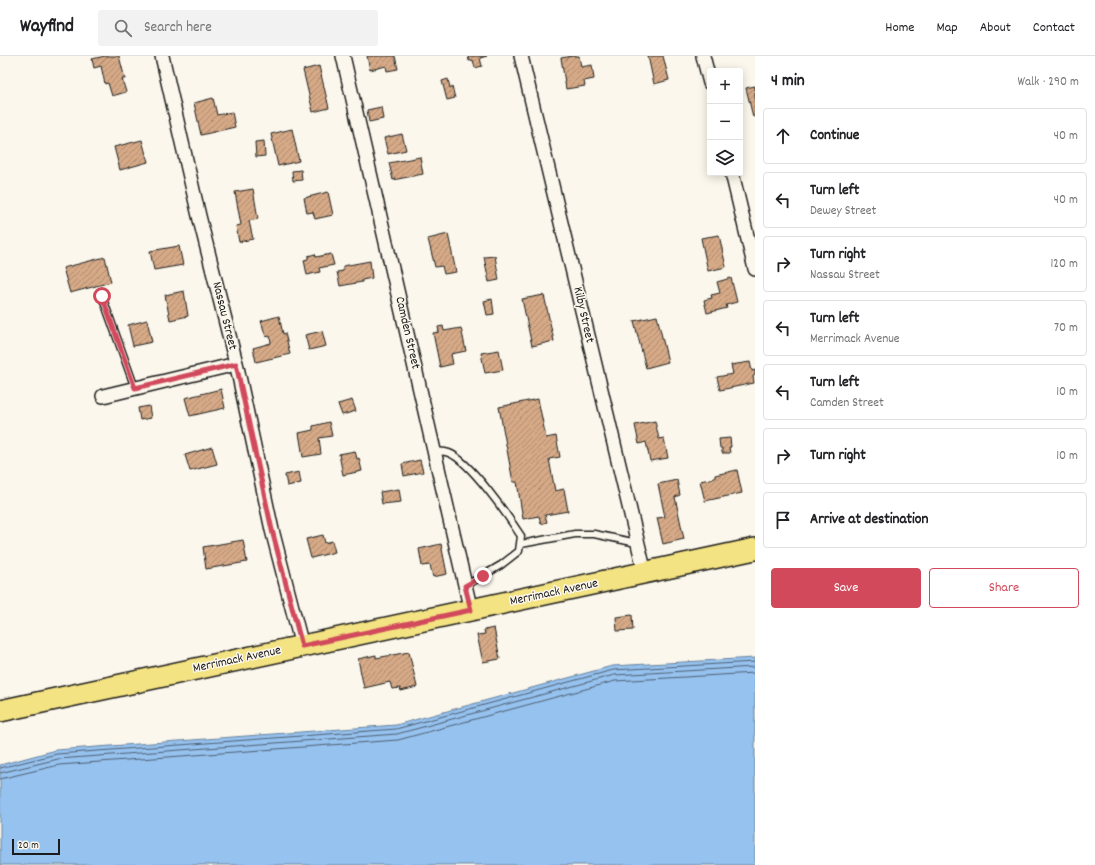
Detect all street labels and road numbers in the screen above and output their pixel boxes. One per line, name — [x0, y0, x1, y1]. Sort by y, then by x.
street label: Nassau Street — [206, 280, 242, 352]
street label: Kilby Street — [567, 285, 599, 345]
street label: Camden Street — [389, 295, 425, 371]
street label: Merrimack Avenue — [508, 574, 600, 612]
street label: Merrimack Avenue — [191, 641, 283, 679]

